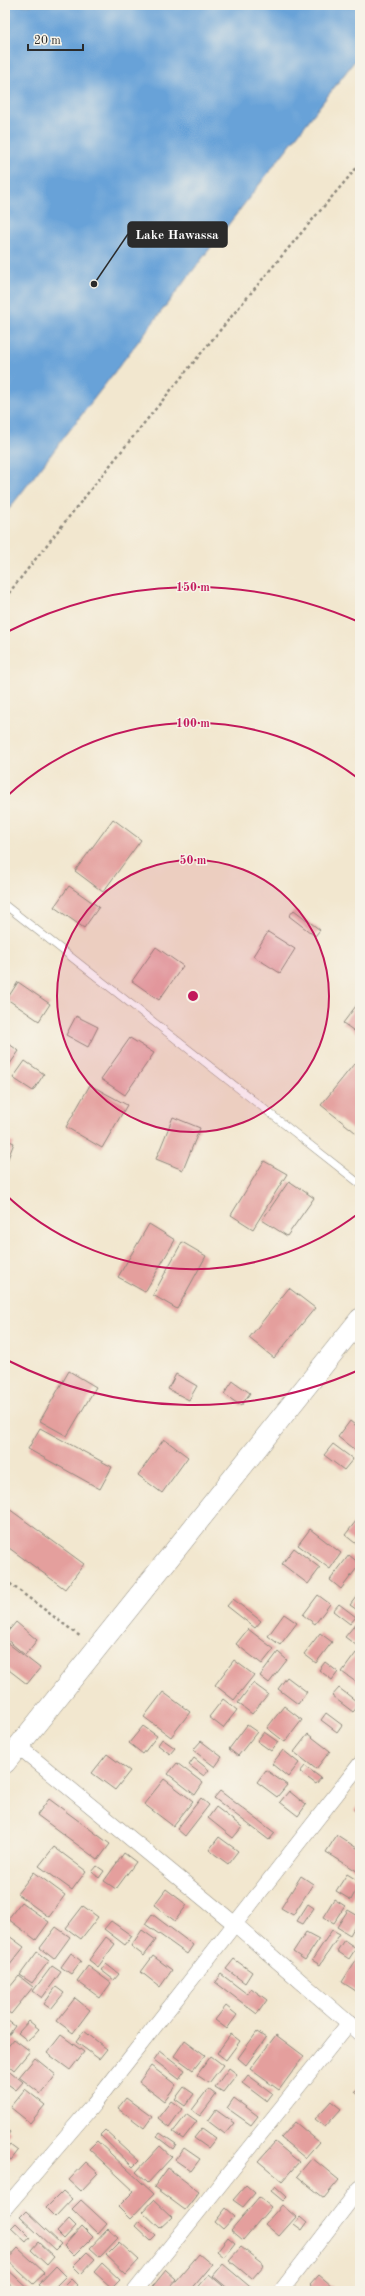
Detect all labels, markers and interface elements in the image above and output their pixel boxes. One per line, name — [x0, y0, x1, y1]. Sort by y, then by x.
scale bar — [28, 26, 83, 52]
text: 20 m — [34, 35, 61, 47]
callout: Lake Hawassa — [128, 222, 227, 247]
text: Lake Hawassa — [135, 229, 219, 242]
text: 150 m — [176, 581, 210, 594]
text: 100 m — [176, 718, 210, 730]
text: 50 m — [180, 854, 207, 867]
centre of rings — [186, 989, 200, 1003]

